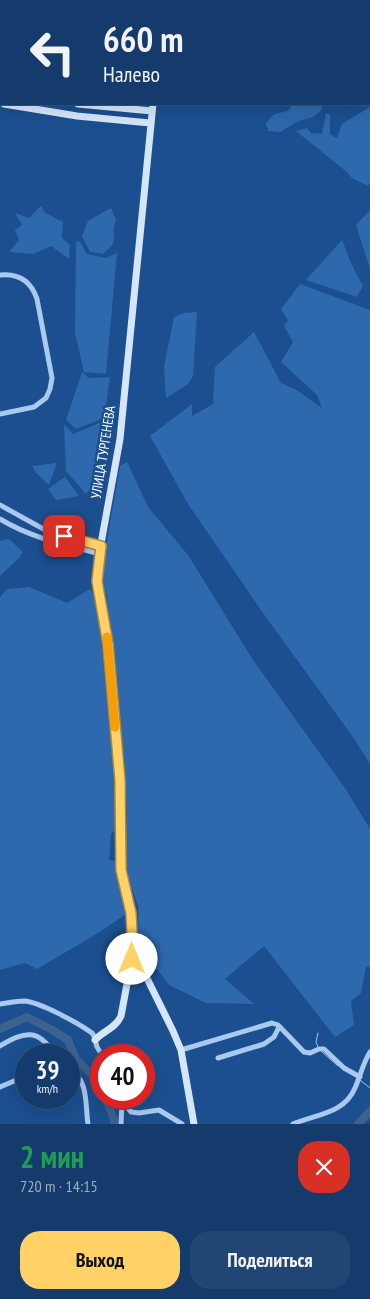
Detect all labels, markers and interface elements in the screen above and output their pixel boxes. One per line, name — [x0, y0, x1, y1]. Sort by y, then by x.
text: 660 m — [103, 16, 184, 62]
icon: left — [20, 20, 85, 85]
text: Налево — [103, 60, 160, 88]
street label: УЛИЦА ТУРГЕНЕВА — [87, 404, 119, 500]
pin — [43, 515, 85, 557]
icon: arrive — [50, 522, 78, 550]
position arrow — [105, 932, 157, 984]
speed limit sign: 40 — [90, 1044, 155, 1109]
text: 39 — [36, 1054, 59, 1086]
text: km/h — [37, 1081, 58, 1096]
text: 2 мин — [20, 1137, 84, 1176]
button: close — [298, 1141, 350, 1193]
text: 720 m · 14:15 — [20, 1176, 98, 1196]
button: Выход — [20, 1231, 180, 1289]
button: Поделиться — [190, 1231, 350, 1289]

